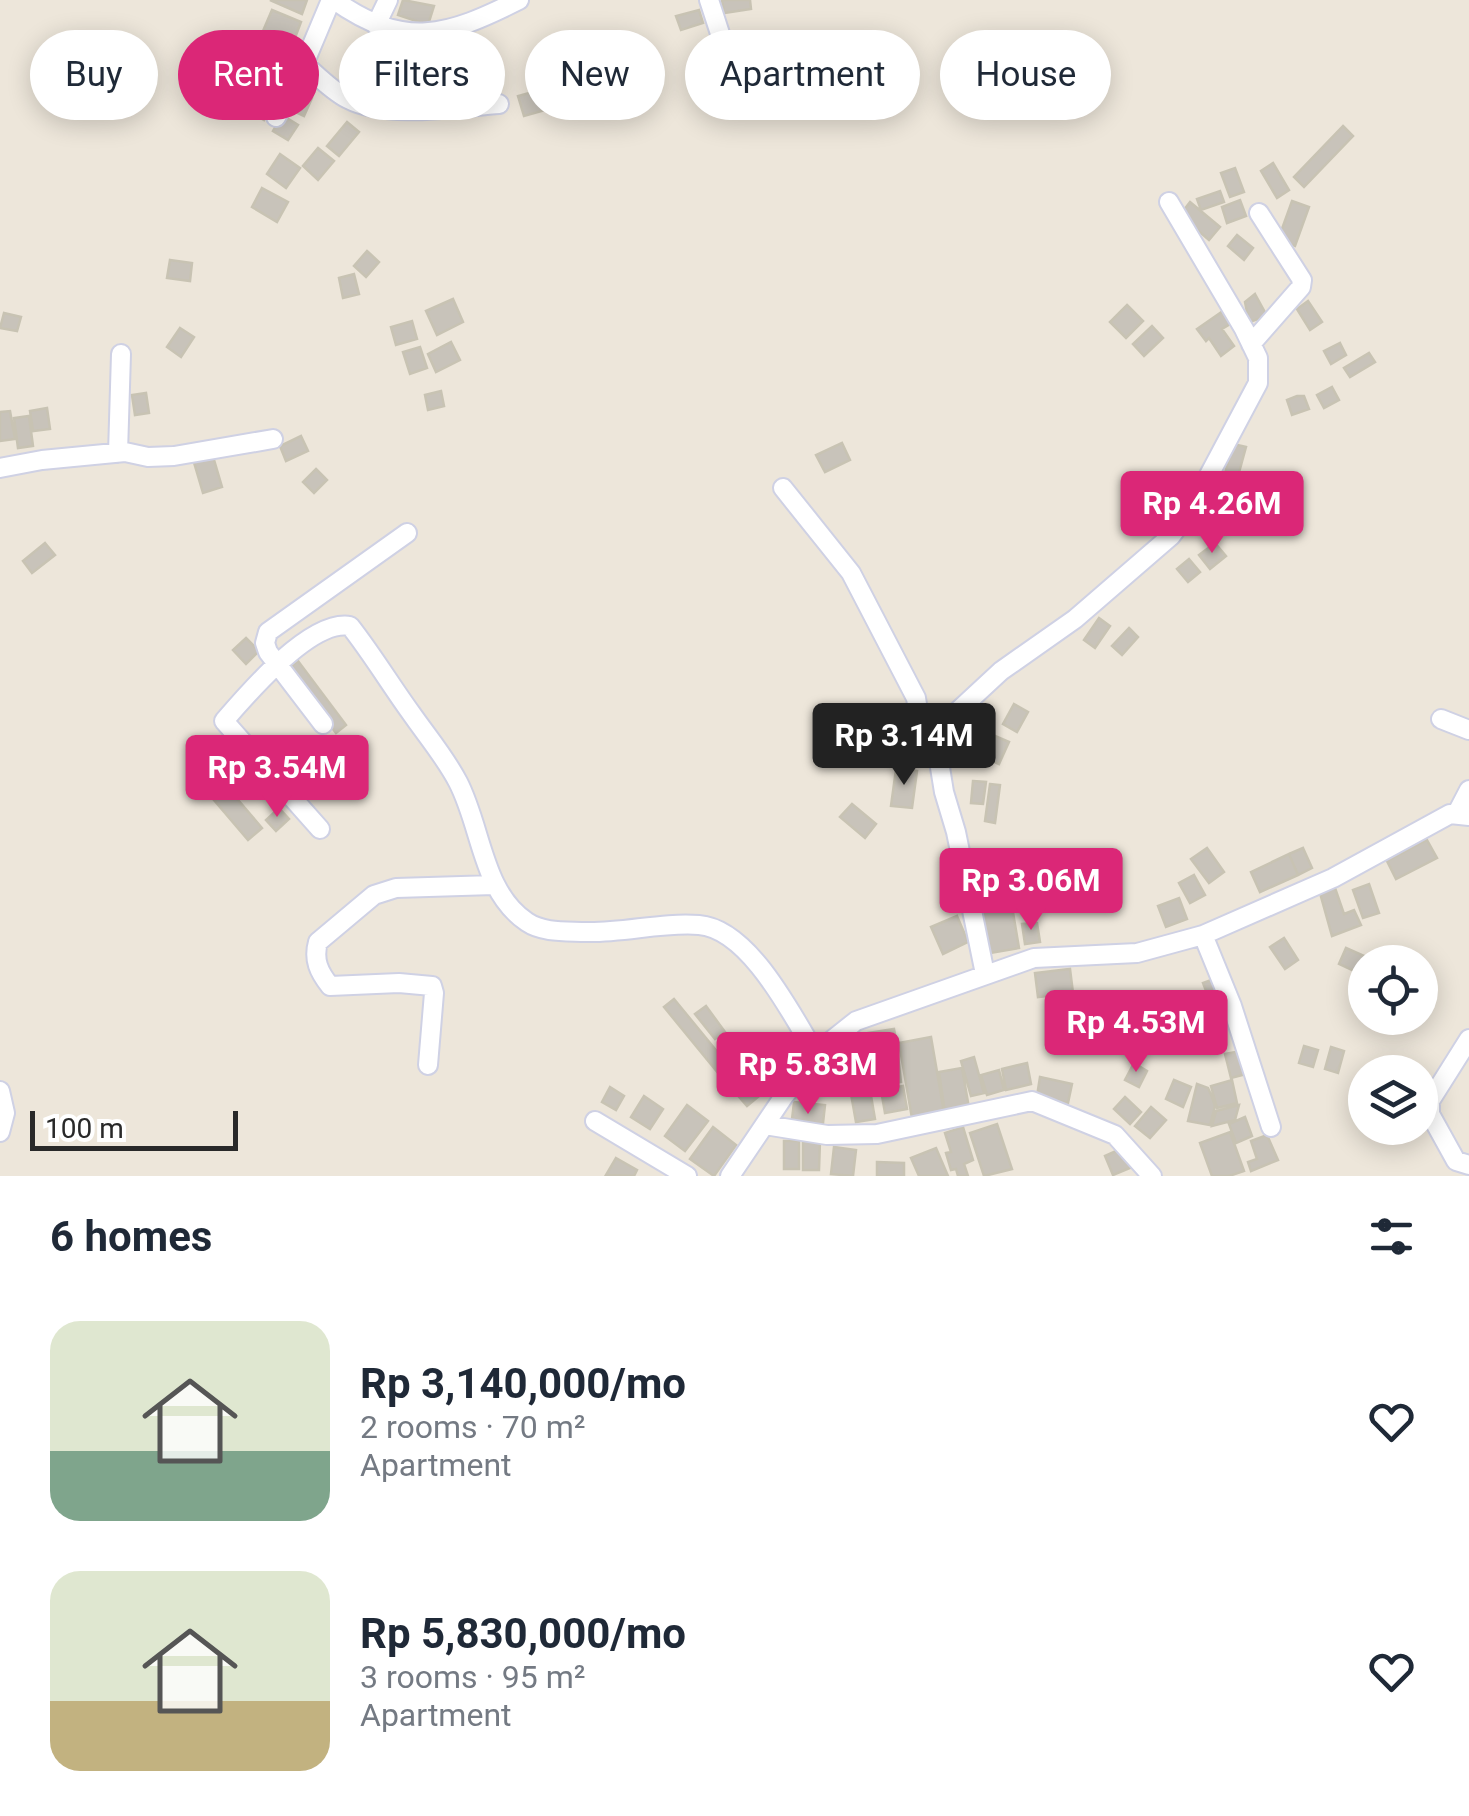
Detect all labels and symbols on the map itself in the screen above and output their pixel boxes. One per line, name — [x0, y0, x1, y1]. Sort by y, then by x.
pin: Rp 4.26M — [1109, 471, 1315, 556]
pin: Rp 3.14M — [801, 703, 1007, 788]
pin: Rp 3.54M — [174, 735, 380, 820]
pin: Rp 3.06M — [928, 848, 1134, 933]
pin: Rp 4.53M — [1033, 990, 1239, 1075]
pin: Rp 5.83M — [705, 1032, 911, 1117]
scale bar — [30, 1106, 238, 1150]

